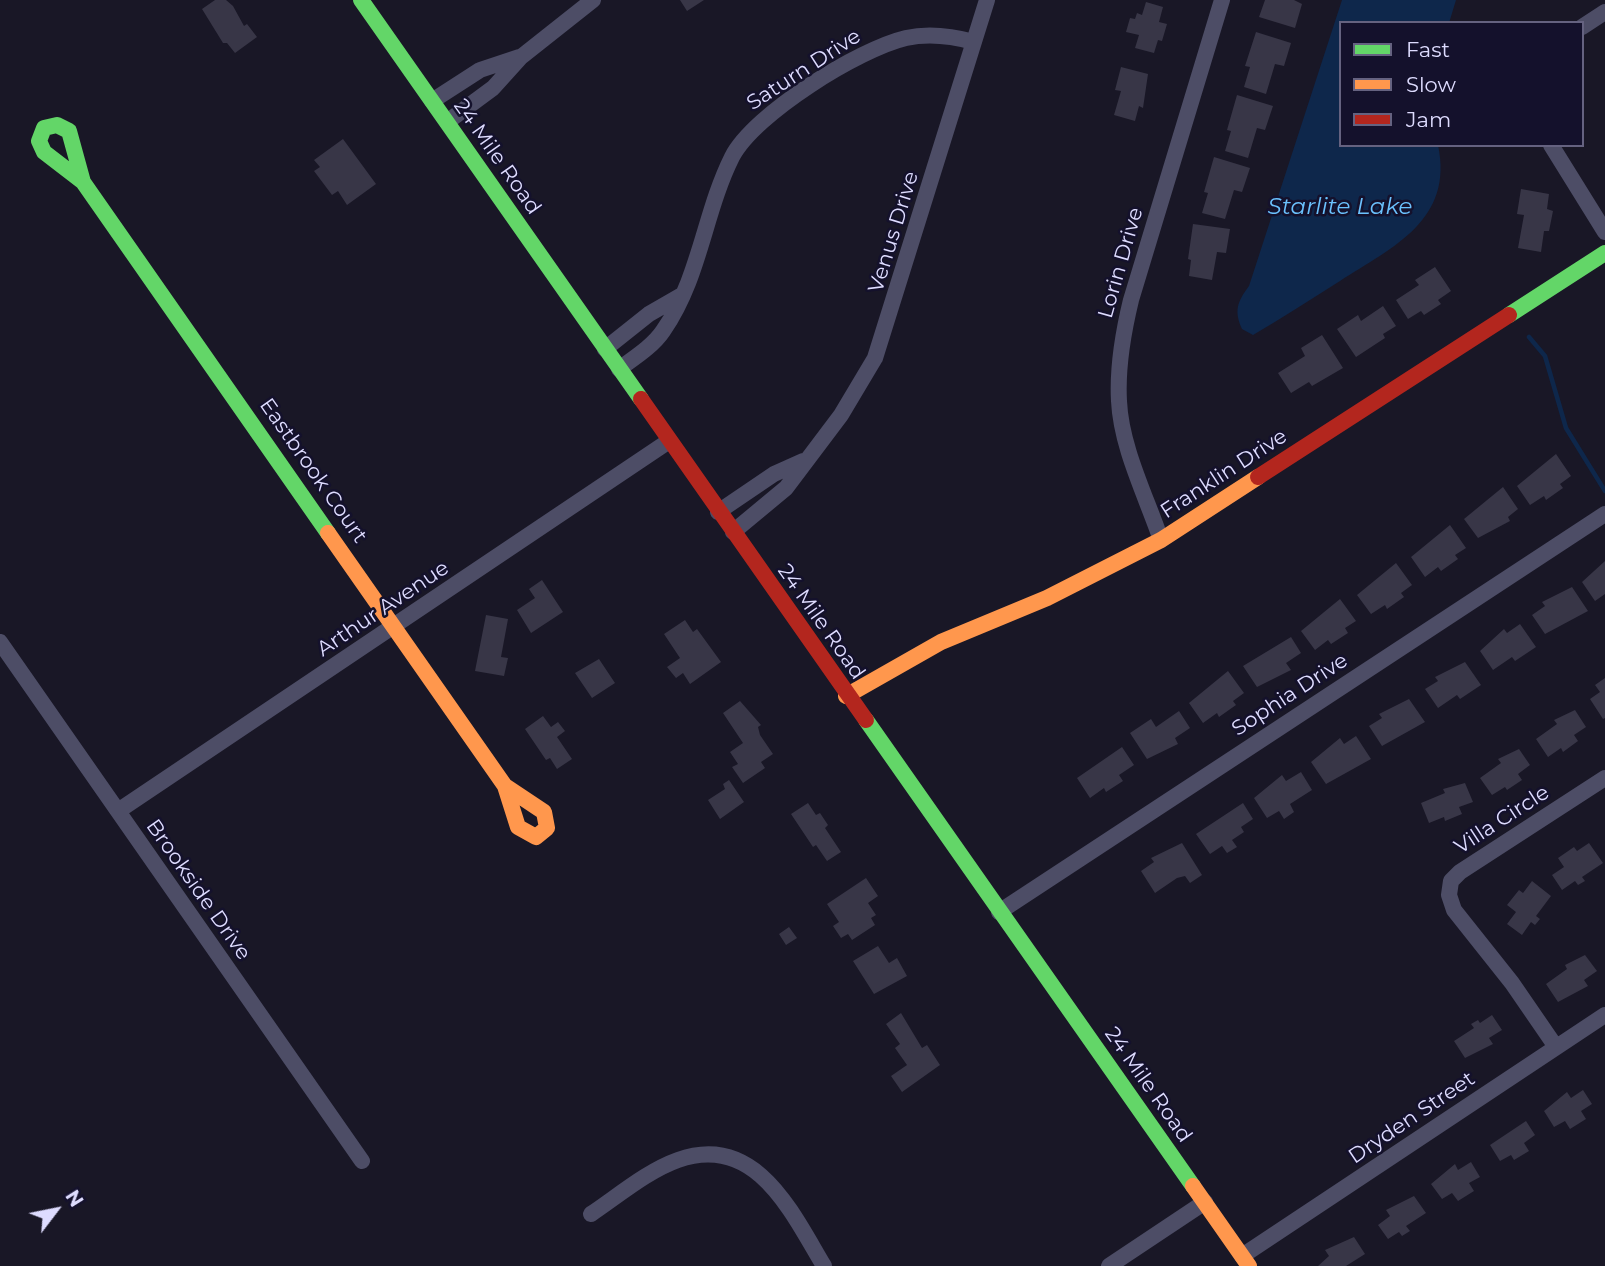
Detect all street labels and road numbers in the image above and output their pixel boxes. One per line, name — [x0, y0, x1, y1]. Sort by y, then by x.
street label: Saturn Drive — [742, 24, 866, 116]
street label: 24 Mile Road — [448, 94, 546, 220]
street label: Venus Drive — [864, 168, 924, 296]
street label: Lorin Drive — [1093, 205, 1149, 321]
street label: Eastbrook Court — [254, 394, 372, 548]
street label: Franklin Drive — [1156, 424, 1292, 524]
street label: Arthur Avenue — [312, 556, 454, 662]
street label: 24 Mile Road — [772, 559, 870, 685]
street label: Sophia Drive — [1227, 648, 1353, 742]
street label: Villa Circle — [1450, 780, 1554, 860]
street label: Brookside Drive — [140, 815, 256, 965]
street label: 24 Mile Road — [1099, 1022, 1197, 1148]
street label: Dryden Street — [1344, 1067, 1480, 1169]

